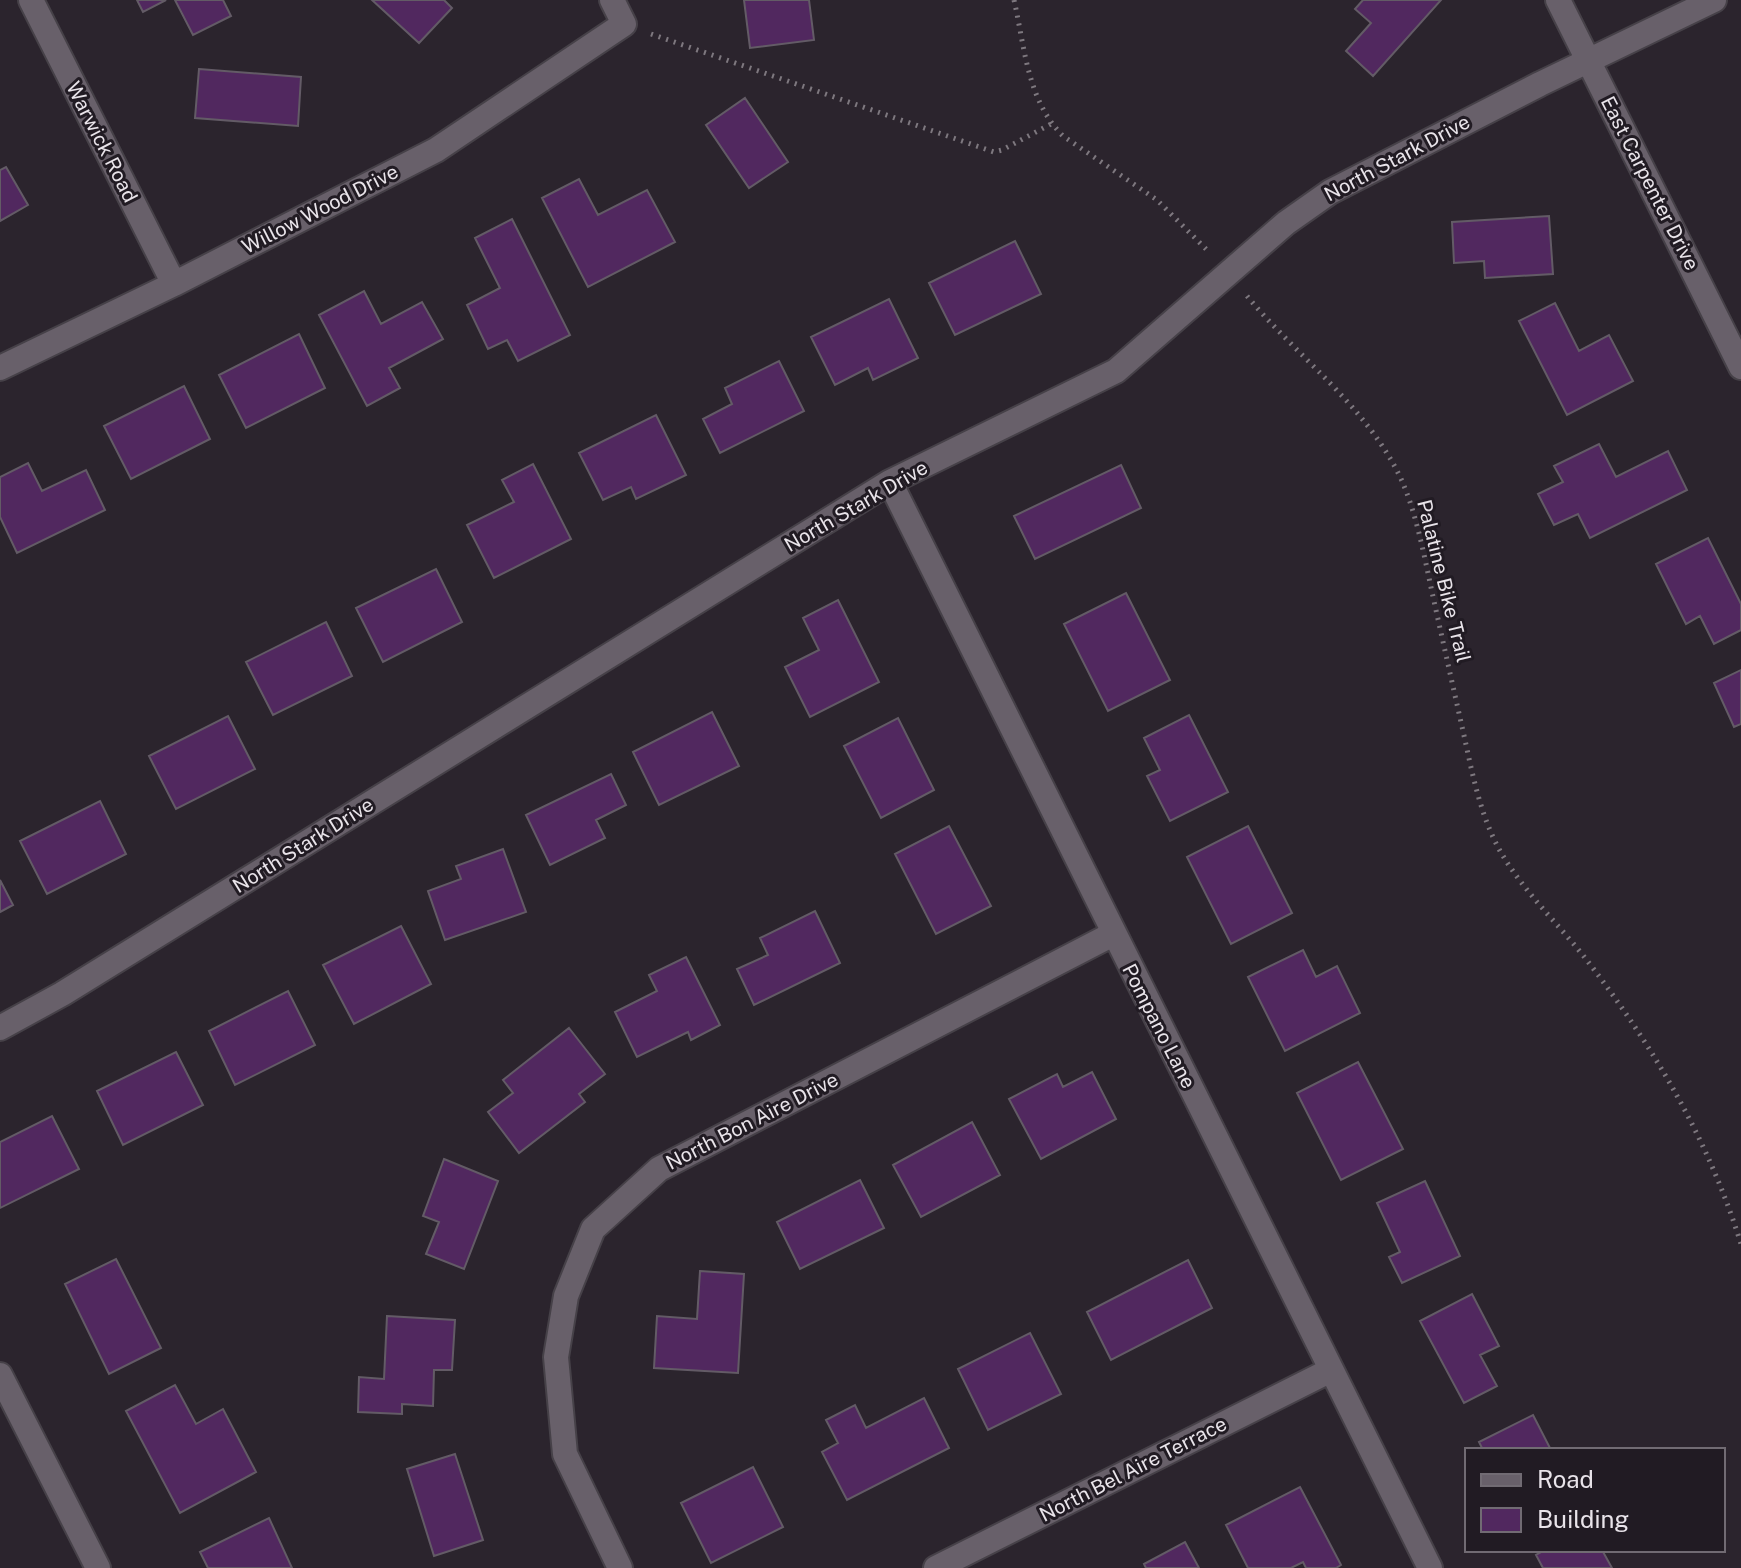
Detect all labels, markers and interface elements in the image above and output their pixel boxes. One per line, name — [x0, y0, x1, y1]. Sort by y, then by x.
street label: Warwick Road — [61, 78, 143, 206]
street label: East Carpenter Drive — [1596, 92, 1704, 274]
street label: North Stark Drive — [1320, 109, 1474, 207]
street label: Willow Wood Drive — [238, 159, 402, 259]
street label: North Stark Drive — [780, 455, 932, 557]
street label: Palatine Bike Trail — [1412, 497, 1476, 665]
street label: North Stark Drive — [228, 792, 378, 898]
street label: Pompano Lane — [1117, 960, 1201, 1092]
street label: North Bon Aire Drive — [662, 1067, 842, 1175]
street label: North Bel Aire Terrace — [1035, 1411, 1231, 1527]
legend — [1465, 1448, 1725, 1552]
text: Road — [1537, 1465, 1594, 1493]
text: Building — [1537, 1505, 1629, 1533]

